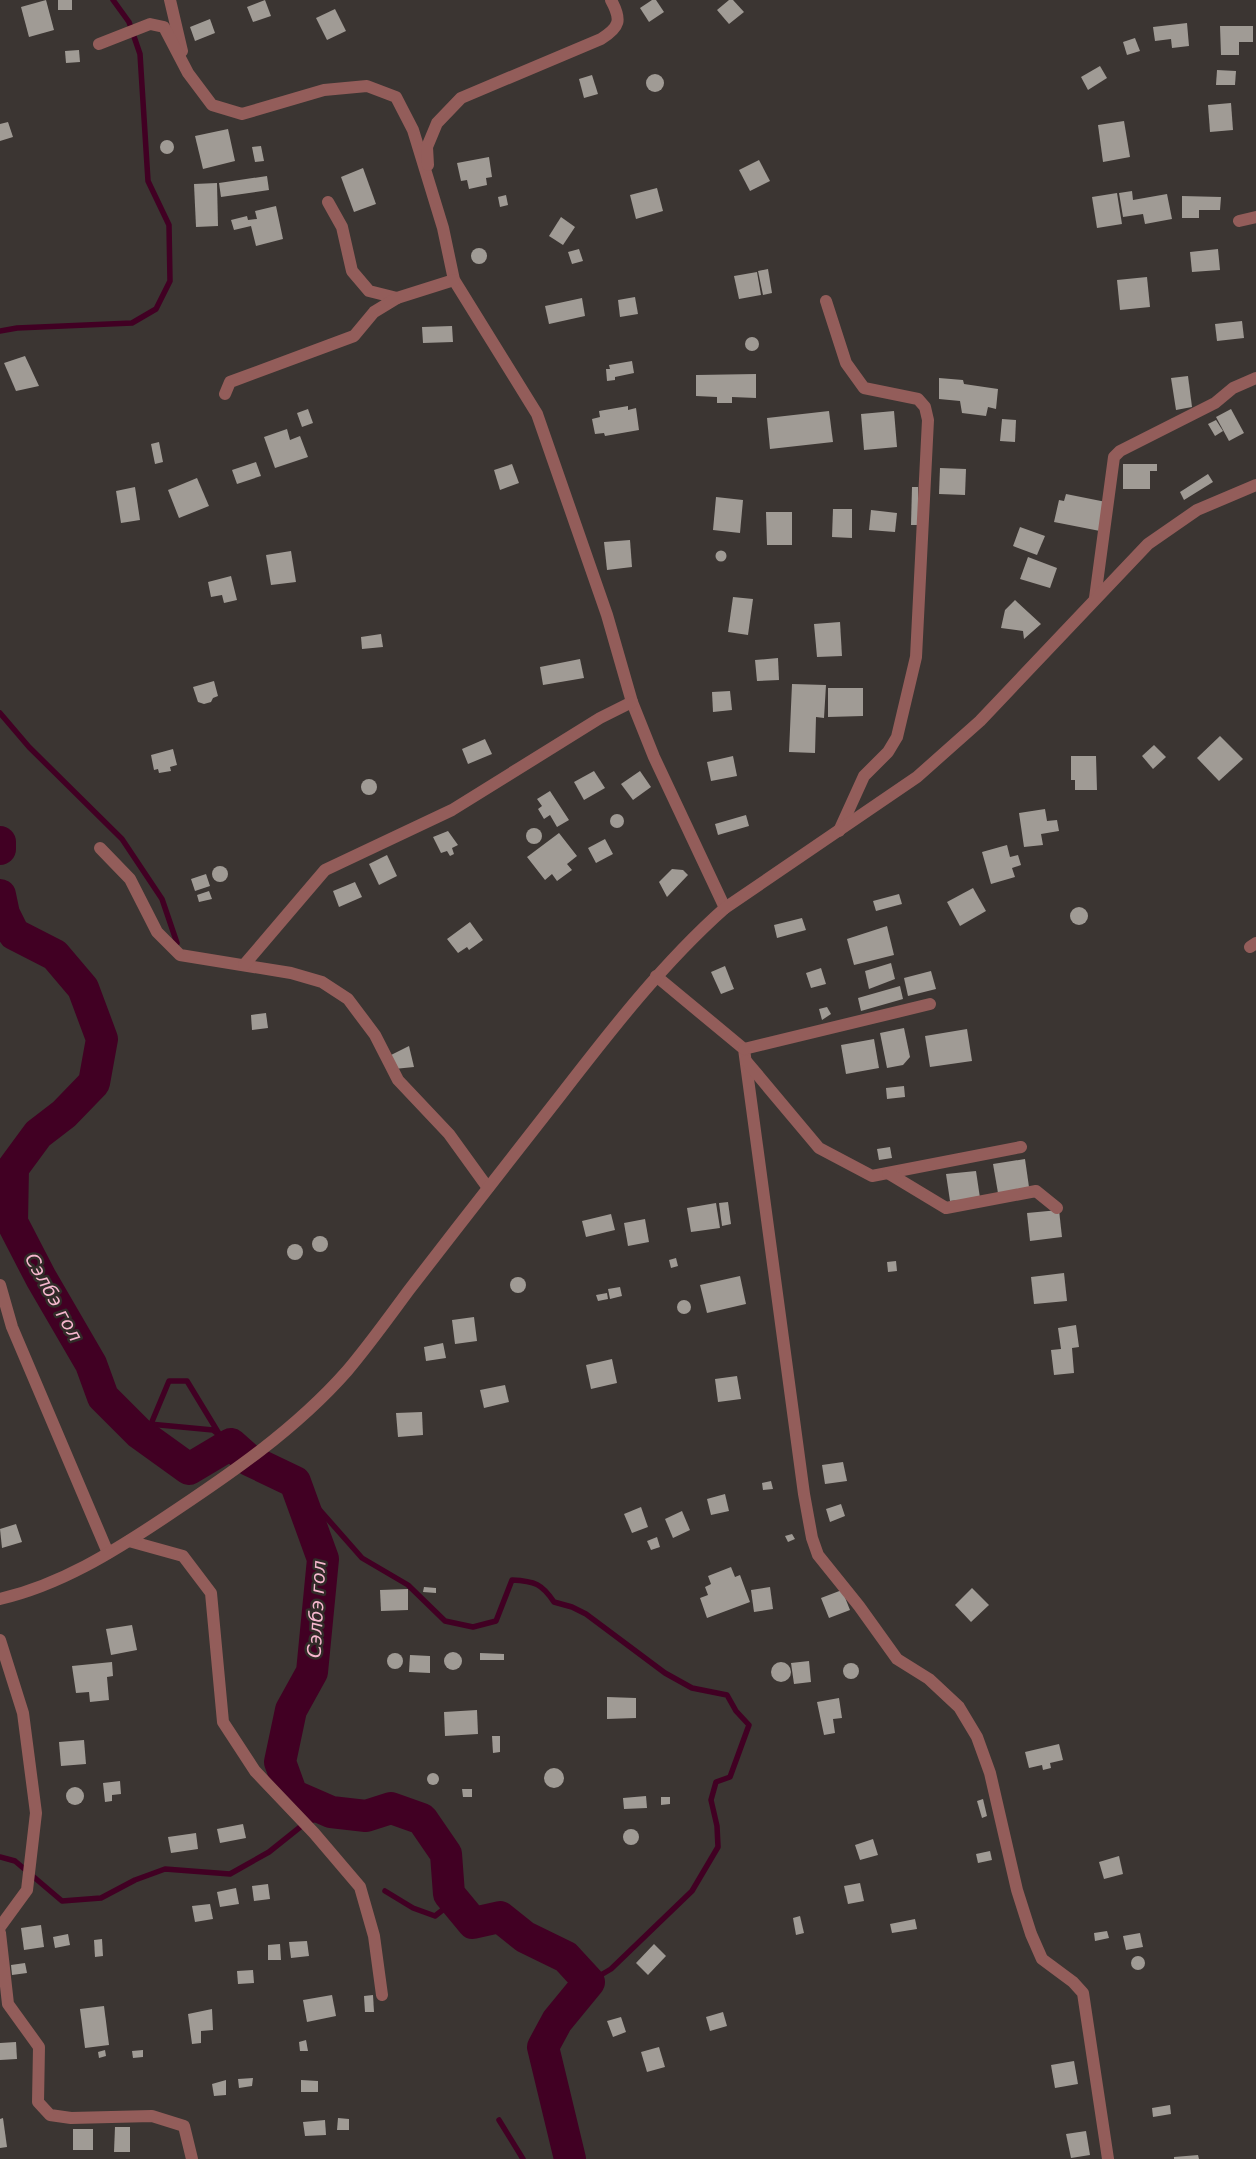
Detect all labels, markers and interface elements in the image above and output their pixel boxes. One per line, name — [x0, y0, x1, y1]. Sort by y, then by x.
water label: Сэлбэ гол — [21, 1249, 87, 1345]
water label: Сэлбэ гол — [302, 1560, 330, 1658]

